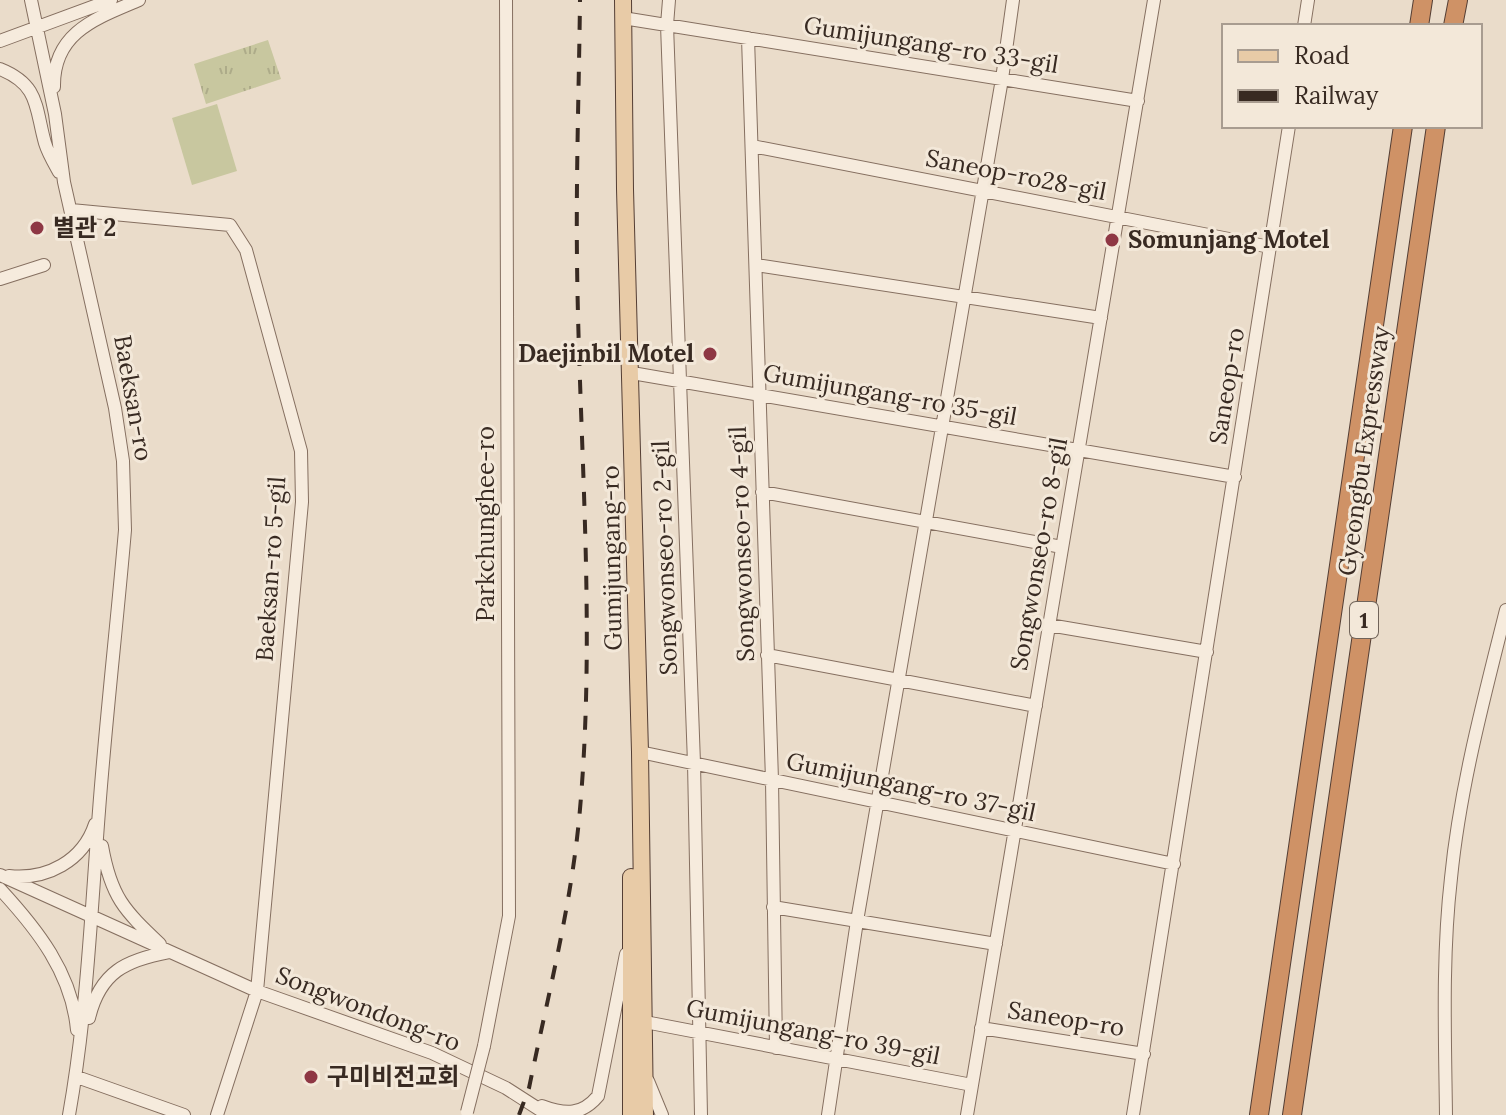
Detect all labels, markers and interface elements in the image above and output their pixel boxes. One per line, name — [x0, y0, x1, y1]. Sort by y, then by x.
street label: Gumijungang-ro 33-gil — [802, 9, 1061, 80]
legend — [1222, 24, 1482, 128]
text: Road — [1294, 40, 1350, 71]
text: Railway — [1294, 80, 1379, 111]
street label: Saneop-ro28-gil — [923, 142, 1109, 207]
place label: 별관 2 — [53, 212, 116, 243]
marker: 별관 2 — [28, 219, 46, 237]
place label: Somunjang Motel — [1128, 224, 1329, 255]
marker: Somunjang Motel — [1103, 231, 1121, 249]
street label: Gyeongbu Expressway — [1331, 324, 1396, 578]
street label: Saneop-ro — [1202, 325, 1251, 447]
street label: Baeksan-ro — [107, 333, 160, 463]
place label: Daejinbil Motel — [518, 338, 694, 369]
marker: Daejinbil Motel — [701, 345, 719, 363]
street label: Gumijungang-ro 35-gil — [761, 357, 1019, 432]
street label: Parkchunghee-ro — [470, 426, 501, 622]
street label: Songwonseo-ro 4-gil — [722, 426, 761, 662]
street label: Songwonseo-ro 8-gil — [1003, 435, 1074, 673]
street label: Songwonseo-ro 2-gil — [645, 440, 684, 676]
street label: Gumijungang-ro — [594, 465, 629, 651]
street label: Baeksan-ro 5-gil — [249, 475, 292, 663]
road number: 1 — [1350, 602, 1378, 638]
street label: Gumijungang-ro 37-gil — [784, 745, 1039, 828]
street label: Songwondong-ro — [271, 959, 465, 1058]
street label: Gumijungang-ro 39-gil — [684, 992, 943, 1071]
street label: Saneop-ro — [1005, 994, 1127, 1043]
place label: 구미비전교회 — [327, 1061, 459, 1092]
marker: 구미비전교회 — [302, 1068, 320, 1086]

